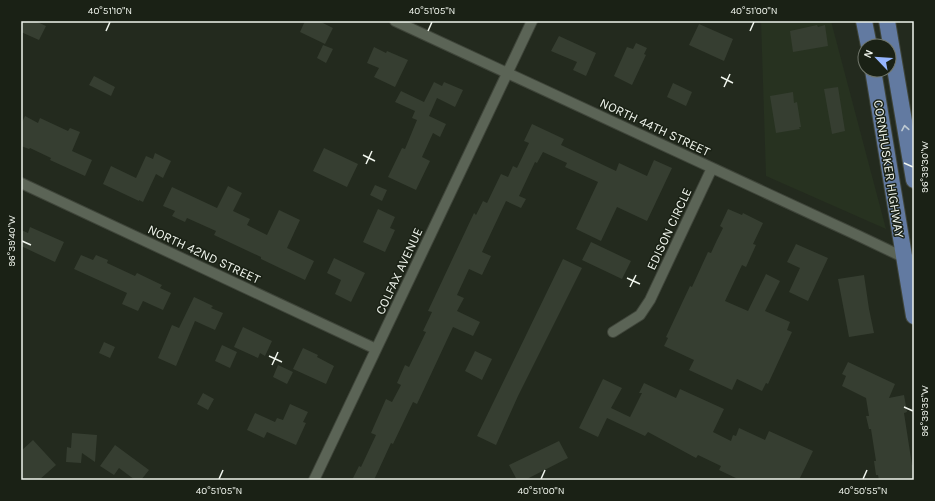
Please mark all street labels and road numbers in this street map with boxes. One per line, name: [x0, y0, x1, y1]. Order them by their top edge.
street label: NORTH 44TH STREET: [598, 95, 713, 159]
street label: CORNHUSKER HIGHWAY: [871, 99, 907, 239]
street label: EDISON CIRCLE: [643, 186, 695, 272]
street label: NORTH 42ND STREET: [145, 221, 263, 287]
street label: COLFAX AVENUE: [372, 225, 426, 317]

